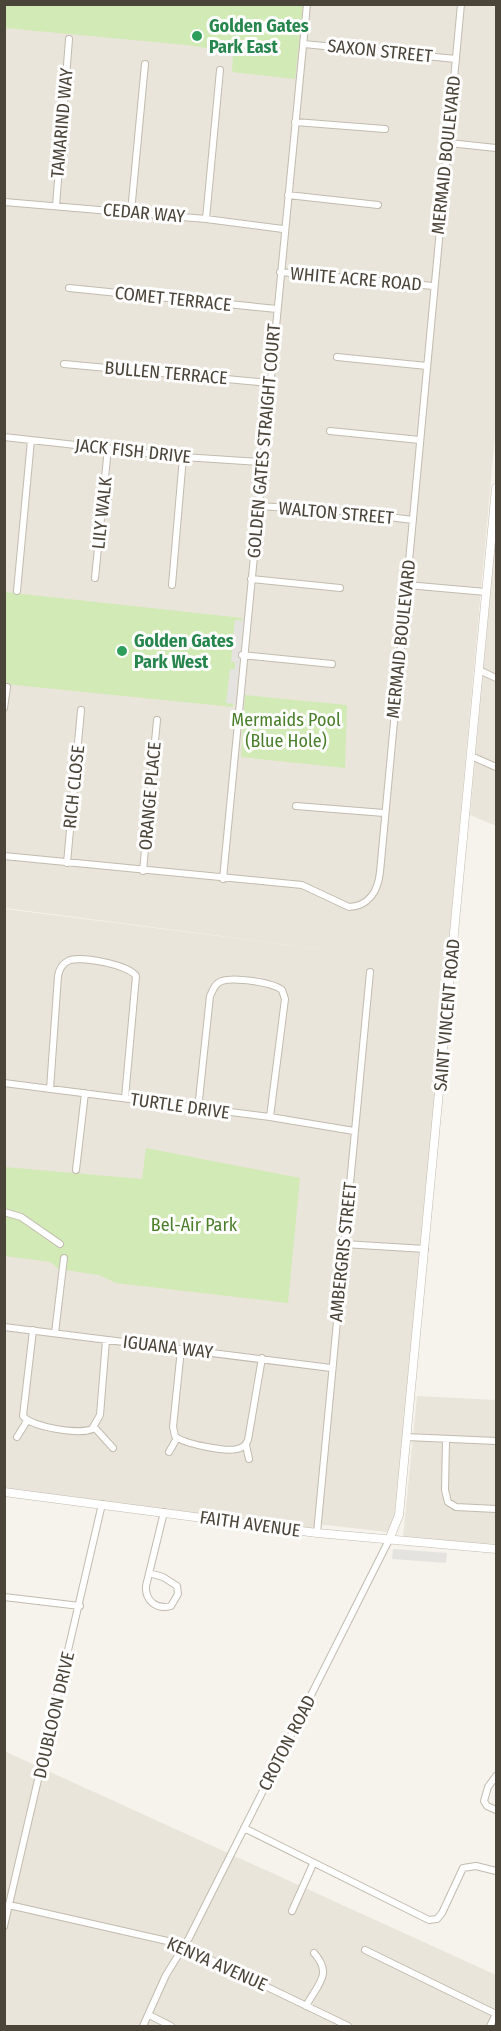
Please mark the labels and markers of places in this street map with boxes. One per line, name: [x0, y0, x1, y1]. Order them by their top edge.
place label: Golden Gates Park East: [209, 15, 309, 58]
marker: Golden Gates Park East: [190, 29, 204, 43]
place label: Golden Gates Park West: [134, 630, 234, 673]
marker: Golden Gates Park West: [115, 644, 129, 658]

